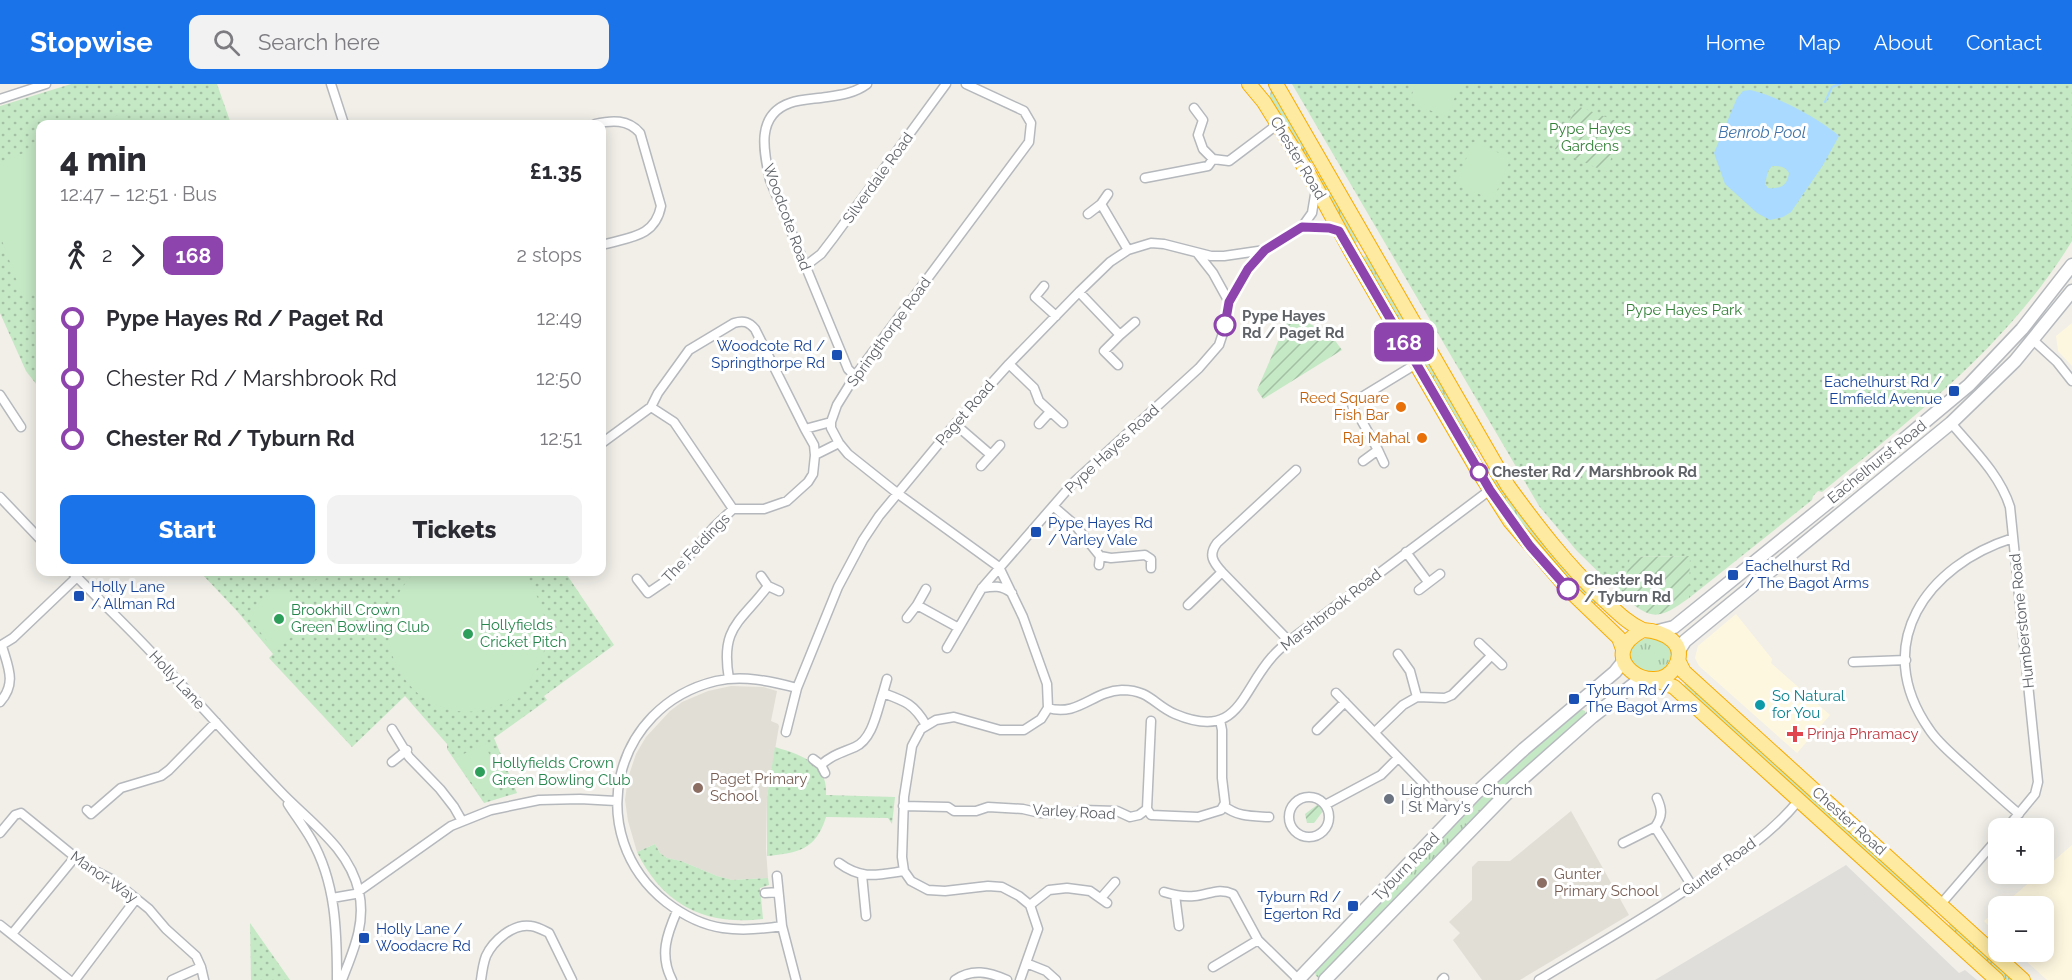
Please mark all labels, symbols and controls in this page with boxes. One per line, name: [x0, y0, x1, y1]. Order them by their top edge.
search box: [189, 15, 609, 69]
text: Stopwise: [30, 26, 153, 59]
icon: search: [210, 26, 243, 59]
text: Search here: [258, 29, 380, 55]
text: Home: [1706, 30, 1765, 55]
text: Map: [1798, 30, 1841, 55]
text: About: [1874, 30, 1933, 55]
text: Contact: [1966, 30, 2042, 55]
street label: Chester Road: [1266, 113, 1330, 203]
park label: Pype Hayes Gardens: [1549, 120, 1631, 155]
water label: Benrob Pool: [1718, 123, 1806, 142]
street label: Silverdale Road: [839, 129, 917, 227]
text: 4 min: [60, 140, 147, 179]
text: £1.35: [530, 158, 582, 184]
street label: Woodcote Road: [759, 161, 815, 273]
text: 12:47 – 12:51 · Bus: [60, 182, 217, 206]
icon: walk: [60, 239, 93, 272]
icon: forward: [121, 239, 154, 272]
text: 2: [102, 243, 112, 267]
text: 168: [175, 243, 211, 268]
text: 2 stops: [516, 243, 582, 267]
street label: Springthorpe Road: [843, 274, 935, 390]
park label: Pype Hayes Park: [1626, 301, 1742, 319]
text: Pype Hayes Rd / Paget Rd: [106, 305, 383, 331]
text: 12:49: [537, 306, 582, 330]
place label: Pype Hayes Rd / Paget Rd: [1242, 307, 1344, 342]
marker: Pype Hayes Rd / Paget Rd: [1214, 314, 1236, 336]
line badge: 168: [1370, 322, 1438, 362]
text: 168: [1386, 330, 1422, 355]
place label: Woodcote Rd / Springthorpe Rd: [711, 337, 825, 372]
marker: Woodcote Rd / Springthorpe Rd: [830, 348, 844, 362]
text: Chester Rd / Marshbrook Rd: [106, 365, 397, 391]
text: 12:50: [536, 366, 582, 390]
place label: Eachelhurst Rd / Elmfield Avenue: [1824, 373, 1942, 408]
street label: Paget Road: [932, 377, 998, 449]
marker: Eachelhurst Rd / Elmfield Avenue: [1947, 384, 1961, 398]
place label: Reed Square Fish Bar: [1299, 389, 1390, 424]
marker: Reed Square Fish Bar: [1394, 400, 1408, 414]
street label: Pype Hayes Road: [1061, 401, 1163, 497]
street label: Eachelhurst Road: [1824, 417, 1930, 507]
text: Chester Rd / Tyburn Rd: [106, 425, 355, 451]
text: 12:51: [540, 426, 582, 450]
place label: Raj Mahal: [1343, 429, 1411, 447]
marker: Raj Mahal: [1415, 431, 1429, 445]
marker: Chester Rd / Marshbrook Rd: [1470, 463, 1488, 481]
place label: Chester Rd / Marshbrook Rd: [1492, 463, 1697, 481]
button: Start: [60, 495, 315, 564]
button: Tickets: [327, 495, 582, 564]
street label: The Feldings: [658, 510, 734, 586]
place label: Pype Hayes Rd / Varley Vale: [1048, 514, 1153, 549]
marker: Pype Hayes Rd / Varley Vale: [1029, 525, 1043, 539]
street label: Humberstone Road: [2006, 553, 2038, 689]
place label: Eachelhurst Rd / The Bagot Arms: [1745, 557, 1869, 592]
street label: Marshbrook Road: [1277, 565, 1385, 655]
marker: Eachelhurst Rd / The Bagot Arms: [1726, 568, 1740, 582]
place label: Chester Rd / Tyburn Rd: [1584, 571, 1671, 606]
place label: Holly Lane / Allman Rd: [91, 578, 175, 613]
marker: Chester Rd / Tyburn Rd: [1557, 578, 1579, 600]
marker: Holly Lane / Allman Rd: [72, 589, 86, 603]
place label: Brookhill Crown Green Bowling Club: [291, 601, 430, 636]
marker: Brookhill Crown Green Bowling Club: [272, 612, 286, 626]
place label: Hollyfields Cricket Pitch: [480, 616, 567, 651]
marker: Hollyfields Cricket Pitch: [461, 627, 475, 641]
street label: Holly Lane: [145, 647, 209, 713]
place label: Tyburn Rd / The Bagot Arms: [1586, 681, 1698, 716]
place label: So Natural for You: [1772, 687, 1846, 722]
marker: Tyburn Rd / The Bagot Arms: [1567, 692, 1581, 706]
marker: So Natural for You: [1753, 698, 1767, 712]
place label: Prinja Phramacy: [1807, 725, 1919, 743]
marker: Prinja Phramacy: [1788, 727, 1802, 741]
place label: Hollyfields Crown Green Bowling Club: [492, 754, 631, 789]
marker: Hollyfields Crown Green Bowling Club: [473, 765, 487, 779]
place label: Paget Primary School: [710, 770, 808, 805]
marker: Paget Primary School: [691, 781, 705, 795]
place label: Lighthouse Church | St Mary's: [1401, 781, 1532, 816]
street label: Chester Road: [1808, 783, 1890, 859]
marker: Lighthouse Church | St Mary's: [1382, 792, 1396, 806]
street label: Varley Road: [1032, 801, 1116, 823]
map controls: [1988, 818, 2054, 962]
button: +: [1988, 818, 2054, 884]
street label: Tyburn Road: [1369, 829, 1443, 905]
street label: Gunter Road: [1679, 834, 1759, 900]
street label: Manor Way: [67, 847, 141, 907]
place label: Gunter Primary School: [1554, 865, 1660, 900]
marker: Gunter Primary School: [1535, 876, 1549, 890]
place label: Tyburn Rd / Egerton Rd: [1257, 888, 1341, 923]
button: −: [1988, 896, 2054, 962]
marker: Tyburn Rd / Egerton Rd: [1346, 899, 1360, 913]
place label: Holly Lane / Woodacre Rd: [376, 920, 471, 955]
marker: Holly Lane / Woodacre Rd: [357, 931, 371, 945]

